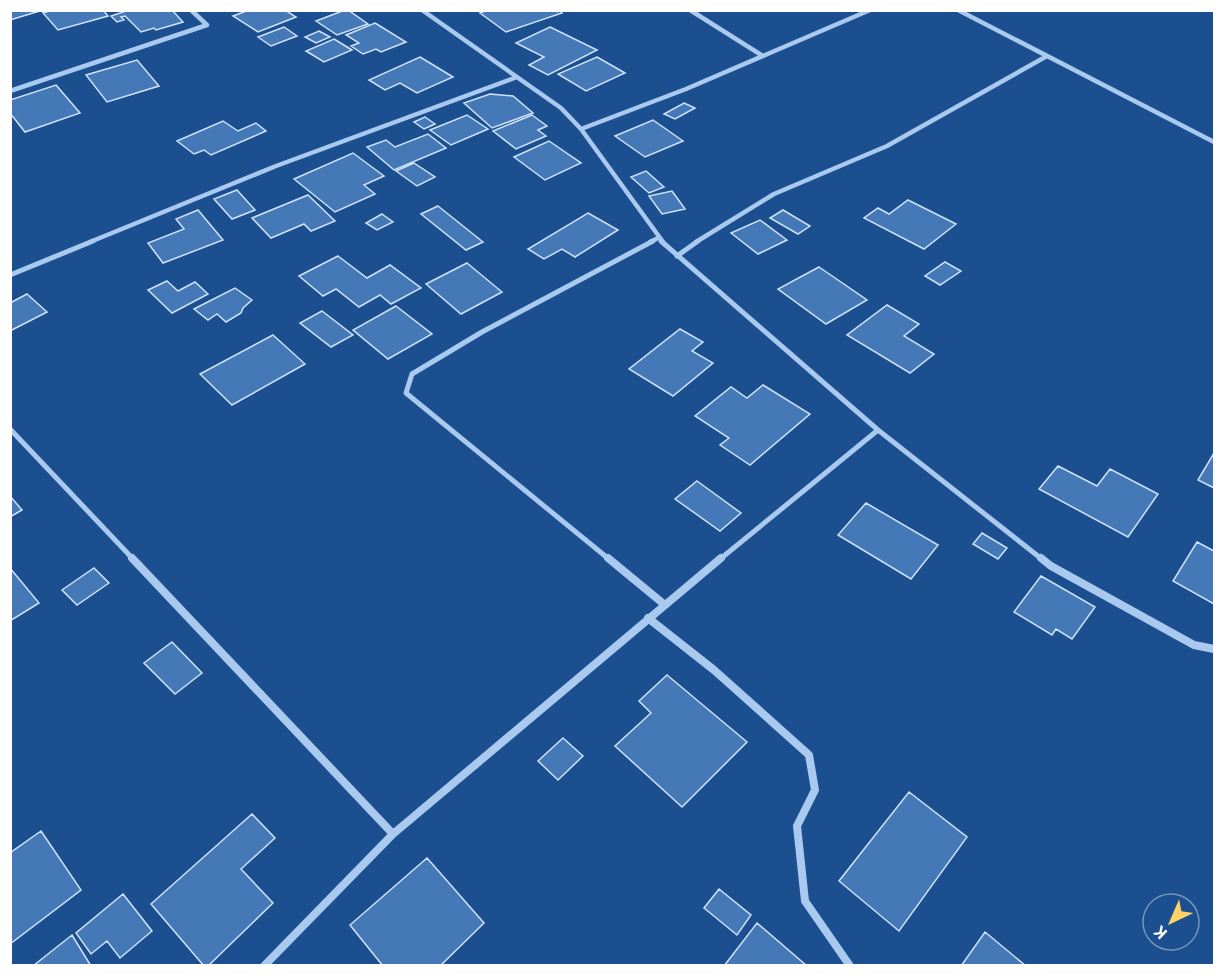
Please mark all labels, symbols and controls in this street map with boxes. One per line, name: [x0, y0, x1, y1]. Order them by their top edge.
north arrow: [1141, 892, 1201, 952]
text: K: [1149, 921, 1172, 944]

